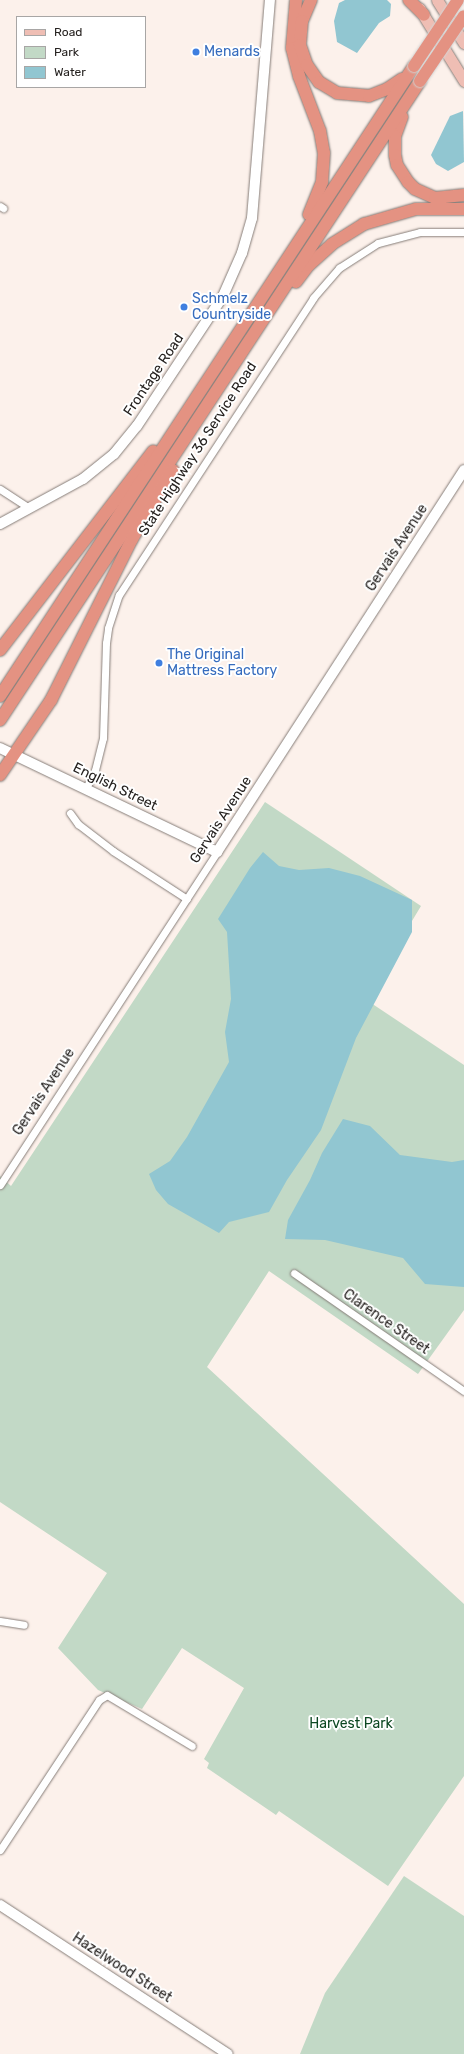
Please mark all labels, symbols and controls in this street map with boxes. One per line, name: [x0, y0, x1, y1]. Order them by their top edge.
legend: [16, 16, 146, 88]
text: Road: [54, 25, 82, 39]
place label: Menards: [204, 44, 260, 60]
text: Park: [54, 45, 79, 59]
marker: Menards: [191, 47, 201, 57]
text: Water: [54, 65, 86, 79]
place label: Schmelz Countryside: [192, 291, 271, 324]
marker: Schmelz Countryside: [179, 302, 189, 312]
street label: Frontage Road: [120, 331, 188, 419]
street label: State Highway 36 Service Road: [135, 359, 261, 539]
street label: Gervais Avenue: [362, 501, 432, 595]
place label: The Original Mattress Factory: [167, 647, 277, 680]
marker: The Original Mattress Factory: [154, 658, 164, 668]
street label: English Street: [70, 759, 160, 815]
street label: Gervais Avenue: [186, 773, 256, 867]
street label: Gervais Avenue: [9, 1045, 79, 1139]
street label: Clarence Street: [340, 1286, 432, 1358]
park label: Harvest Park: [309, 1716, 393, 1732]
street label: Hazelwood Street: [69, 1930, 175, 2006]

